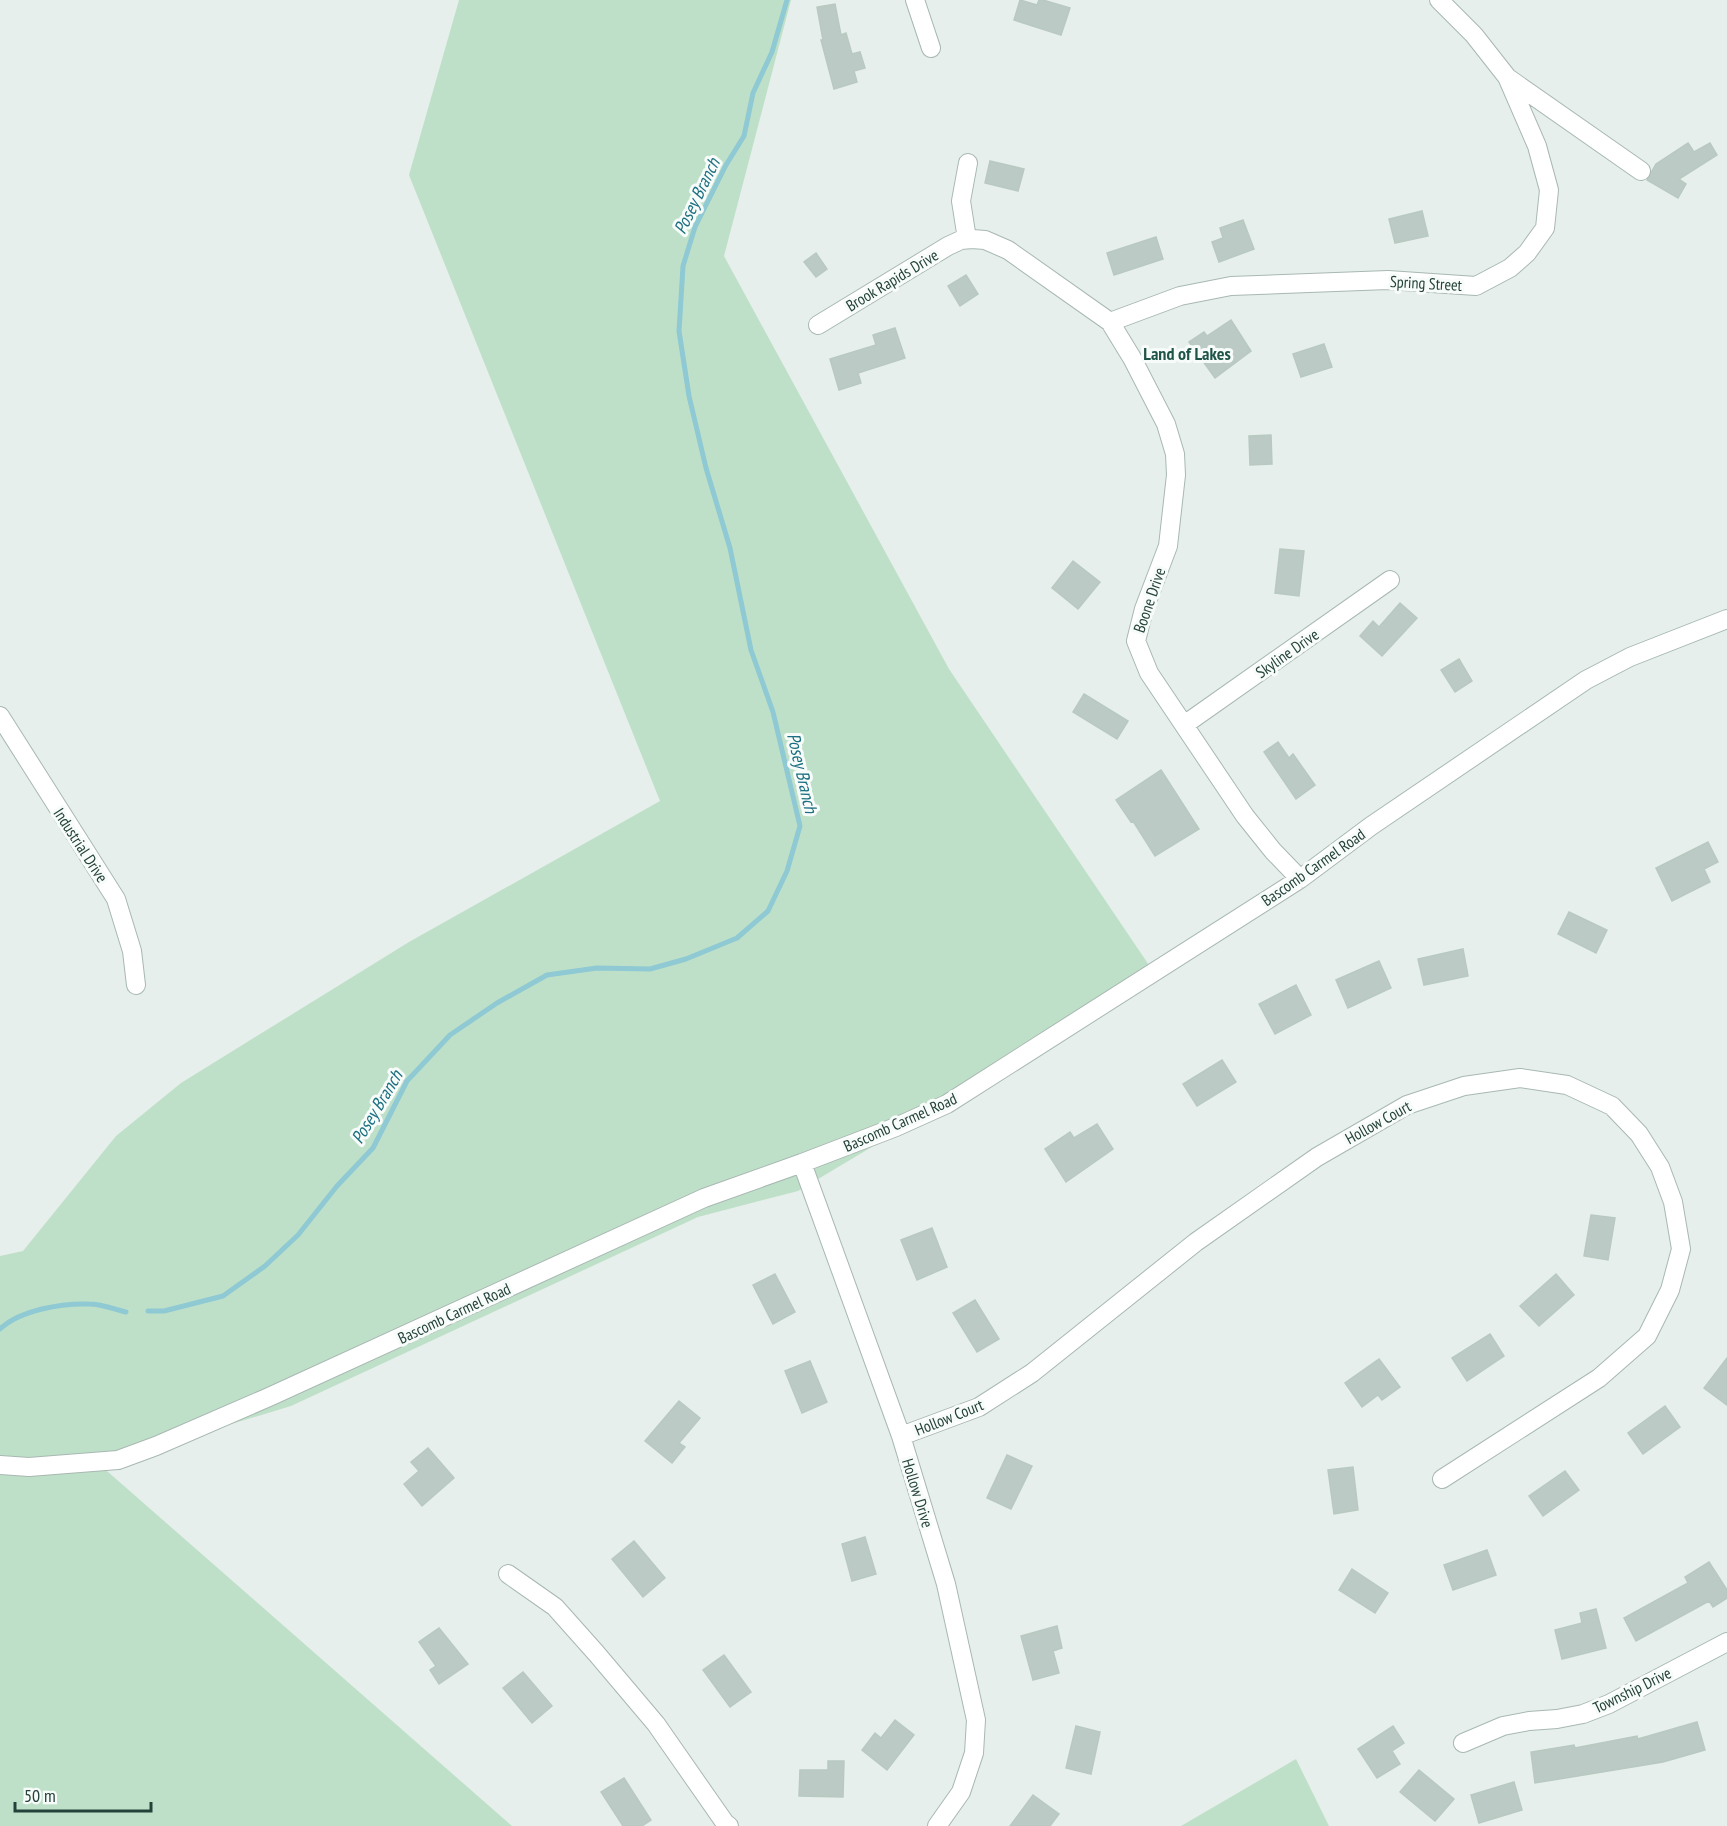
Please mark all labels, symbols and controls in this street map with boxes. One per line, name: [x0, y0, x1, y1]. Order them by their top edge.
water label: Posey Branch: [668, 153, 725, 237]
street label: Brook Rapids Drive: [842, 245, 942, 315]
street label: Spring Street: [1389, 271, 1463, 295]
district label: Land of Lakes: [1143, 342, 1231, 365]
street label: Boone Drive: [1129, 565, 1169, 635]
street label: Skyline Drive: [1252, 624, 1322, 682]
water label: Posey Branch: [782, 731, 823, 816]
street label: Industrial Drive: [49, 804, 113, 886]
street label: Bascomb Carmel Road: [1257, 824, 1369, 910]
water label: Posey Branch: [346, 1065, 408, 1148]
street label: Bascomb Carmel Road: [840, 1088, 960, 1156]
street label: Hollow Court: [1342, 1095, 1415, 1148]
street label: Bascomb Carmel Road: [395, 1278, 513, 1348]
street label: Hollow Court: [912, 1394, 987, 1440]
street label: Hollow Drive: [898, 1456, 938, 1530]
street label: Township Drive: [1590, 1663, 1674, 1717]
scale bar: [15, 1775, 152, 1813]
text: 50 m: [24, 1784, 56, 1807]

